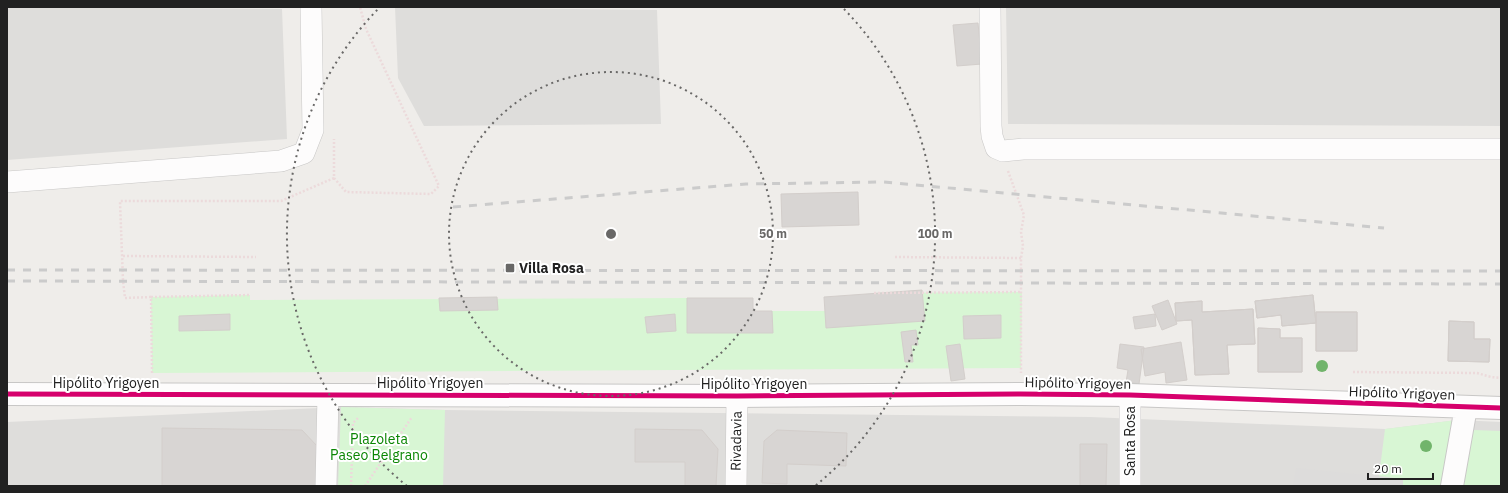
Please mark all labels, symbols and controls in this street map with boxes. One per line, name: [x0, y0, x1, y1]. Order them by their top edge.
text: 50 m: [759, 226, 787, 241]
text: 100 m: [917, 226, 953, 241]
centre of rings: [604, 227, 618, 241]
place label: Villa Rosa: [519, 259, 584, 277]
marker: Villa Rosa: [504, 262, 516, 274]
street label: Hipólito Yrigoyen: [1025, 373, 1131, 393]
street label: Hipólito Yrigoyen: [53, 374, 159, 392]
street label: Hipólito Yrigoyen: [377, 374, 483, 392]
street label: Hipólito Yrigoyen: [701, 375, 807, 393]
street label: Hipólito Yrigoyen: [1348, 382, 1456, 404]
street label: Santa Rosa: [1121, 405, 1139, 476]
street label: Rivadavia: [726, 410, 746, 471]
park label: Plazoleta Paseo Belgrano: [330, 430, 428, 464]
scale bar: [1368, 455, 1433, 481]
text: 20 m: [1374, 461, 1402, 476]

